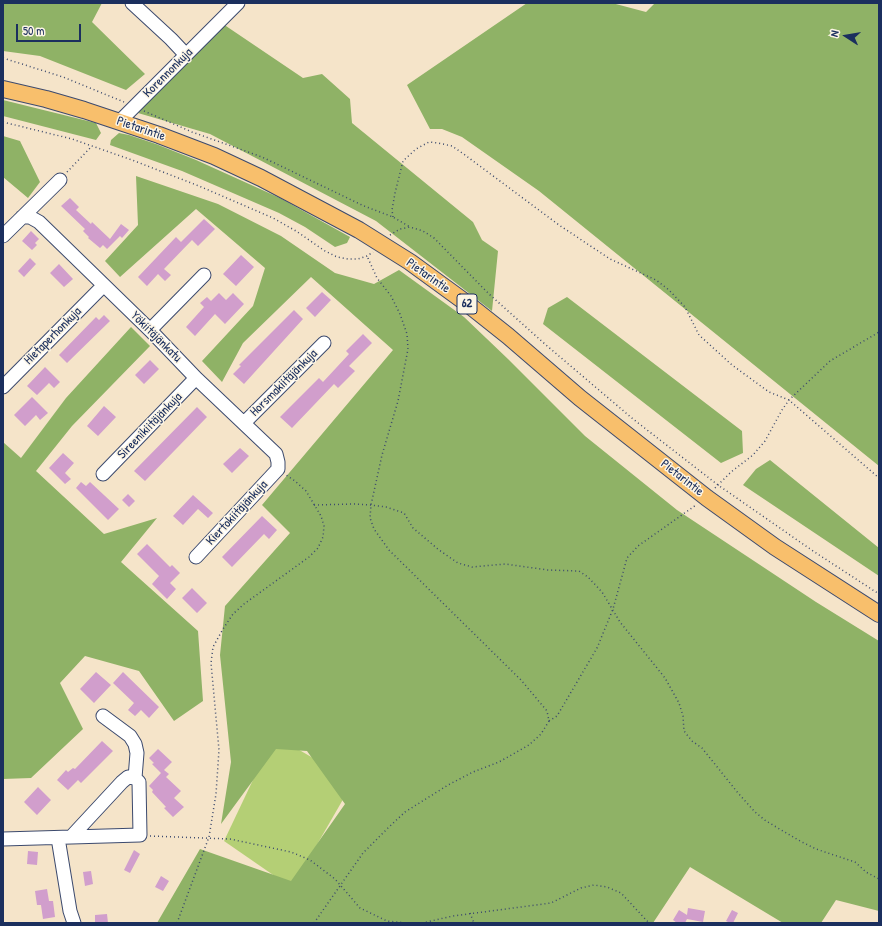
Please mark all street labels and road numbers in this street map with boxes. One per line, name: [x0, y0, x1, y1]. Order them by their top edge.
street label: Korennonkuja: [140, 45, 196, 101]
street label: Pietarintie: [115, 113, 167, 145]
street label: Pietarintie: [403, 255, 453, 297]
road number: 62: [457, 294, 477, 314]
street label: Hietaperhonkuja: [21, 304, 85, 368]
street label: Yökiitäjänkatu: [127, 308, 185, 366]
street label: Horsmakiitäjänkuja: [247, 346, 321, 420]
street label: Sireenikiitäjänkuja: [114, 389, 186, 463]
street label: Pietarintie: [657, 456, 707, 500]
street label: Kiertokiitäjänkuja: [203, 477, 271, 549]

